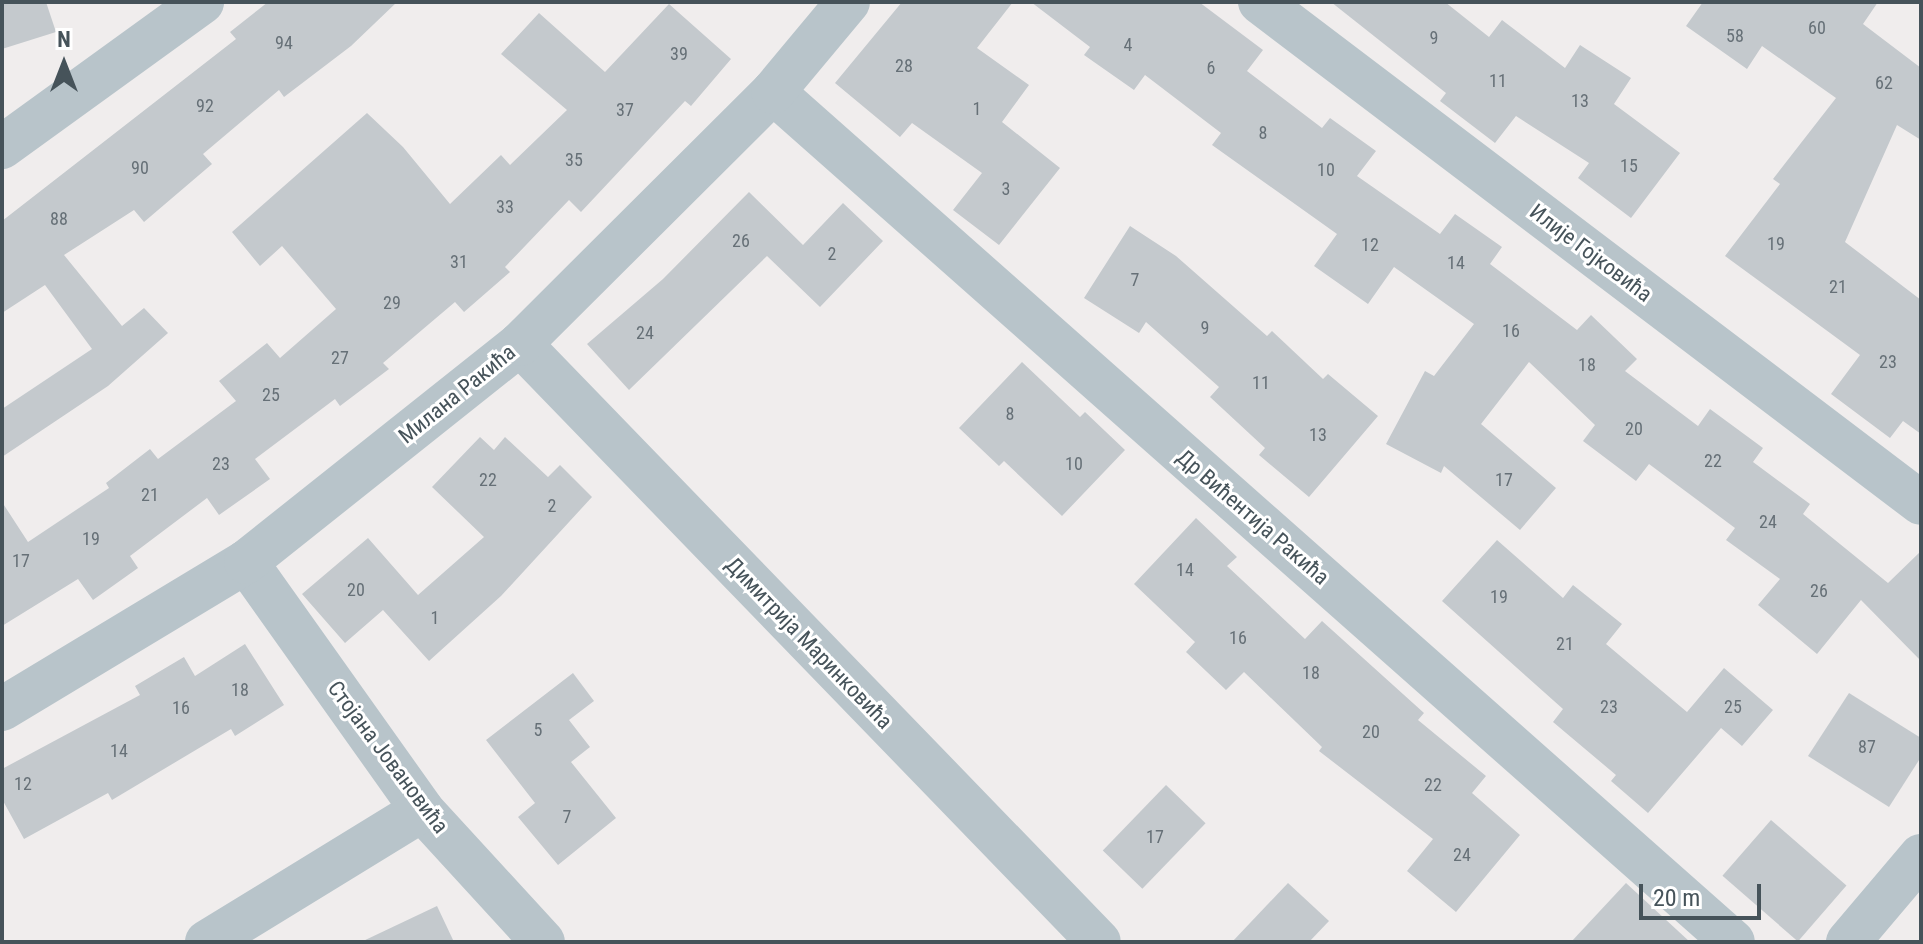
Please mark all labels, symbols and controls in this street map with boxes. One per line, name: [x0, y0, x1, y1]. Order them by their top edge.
house number: 60: [1808, 17, 1826, 39]
north arrow: [24, 24, 104, 104]
house number: 58: [1726, 25, 1744, 47]
text: N: [57, 27, 71, 52]
house number: 9: [1430, 27, 1438, 49]
house number: 94: [275, 32, 293, 54]
house number: 4: [1124, 34, 1132, 56]
house number: 39: [670, 43, 688, 65]
house number: 28: [895, 55, 913, 77]
house number: 6: [1207, 57, 1215, 79]
house number: 11: [1489, 70, 1507, 92]
house number: 62: [1875, 72, 1893, 94]
house number: 13: [1571, 90, 1589, 112]
house number: 92: [196, 95, 214, 117]
house number: 1: [973, 98, 981, 120]
house number: 37: [616, 99, 634, 121]
house number: 8: [1259, 122, 1267, 144]
house number: 35: [565, 149, 583, 171]
house number: 15: [1620, 155, 1638, 177]
house number: 90: [131, 157, 149, 179]
house number: 10: [1317, 159, 1335, 181]
house number: 3: [1002, 178, 1010, 200]
house number: 33: [496, 196, 514, 218]
street label: Илије Гојковића: [1525, 198, 1657, 308]
house number: 88: [50, 208, 68, 230]
house number: 26: [732, 230, 750, 252]
house number: 19: [1767, 233, 1785, 255]
house number: 12: [1361, 234, 1379, 256]
house number: 2: [828, 243, 836, 265]
house number: 31: [450, 251, 468, 273]
house number: 14: [1447, 252, 1465, 274]
house number: 7: [1131, 269, 1139, 291]
house number: 21: [1829, 276, 1847, 298]
house number: 29: [383, 292, 401, 314]
house number: 9: [1201, 317, 1209, 339]
house number: 16: [1502, 320, 1520, 342]
house number: 24: [636, 322, 654, 344]
street label: Милана Ракића: [393, 339, 521, 449]
house number: 27: [331, 347, 349, 369]
house number: 23: [1879, 351, 1897, 373]
house number: 18: [1578, 354, 1596, 376]
house number: 11: [1252, 372, 1270, 394]
house number: 25: [262, 384, 280, 406]
house number: 8: [1006, 403, 1014, 425]
house number: 20: [1625, 418, 1643, 440]
house number: 13: [1309, 424, 1327, 446]
street label: Др Вићентија Ракића: [1171, 444, 1335, 590]
house number: 22: [1704, 450, 1722, 472]
house number: 23: [212, 453, 230, 475]
house number: 10: [1065, 453, 1083, 475]
house number: 22: [479, 469, 497, 491]
house number: 17: [1495, 469, 1513, 491]
house number: 21: [141, 484, 159, 506]
house number: 2: [548, 495, 556, 517]
house number: 24: [1759, 511, 1777, 533]
house number: 19: [82, 528, 100, 550]
house number: 17: [12, 550, 30, 572]
street label: Димитрија Маринковића: [720, 552, 898, 734]
house number: 14: [1176, 559, 1194, 581]
house number: 20: [347, 579, 365, 601]
house number: 26: [1810, 580, 1828, 602]
house number: 19: [1490, 586, 1508, 608]
house number: 1: [431, 607, 439, 629]
house number: 16: [1229, 627, 1247, 649]
house number: 21: [1556, 633, 1574, 655]
house number: 18: [1302, 662, 1320, 684]
street label: Стојана Јовановића: [322, 676, 454, 838]
house number: 18: [231, 679, 249, 701]
house number: 23: [1600, 696, 1618, 718]
house number: 25: [1724, 696, 1742, 718]
house number: 16: [172, 697, 190, 719]
house number: 5: [534, 719, 542, 741]
house number: 20: [1362, 721, 1380, 743]
house number: 87: [1858, 736, 1876, 758]
house number: 14: [110, 740, 128, 762]
house number: 12: [14, 773, 32, 795]
house number: 22: [1424, 774, 1442, 796]
house number: 7: [563, 806, 571, 828]
house number: 17: [1146, 826, 1164, 848]
house number: 24: [1453, 844, 1471, 866]
scale bar: [1643, 868, 1765, 918]
text: 20 m: [1653, 884, 1700, 912]

